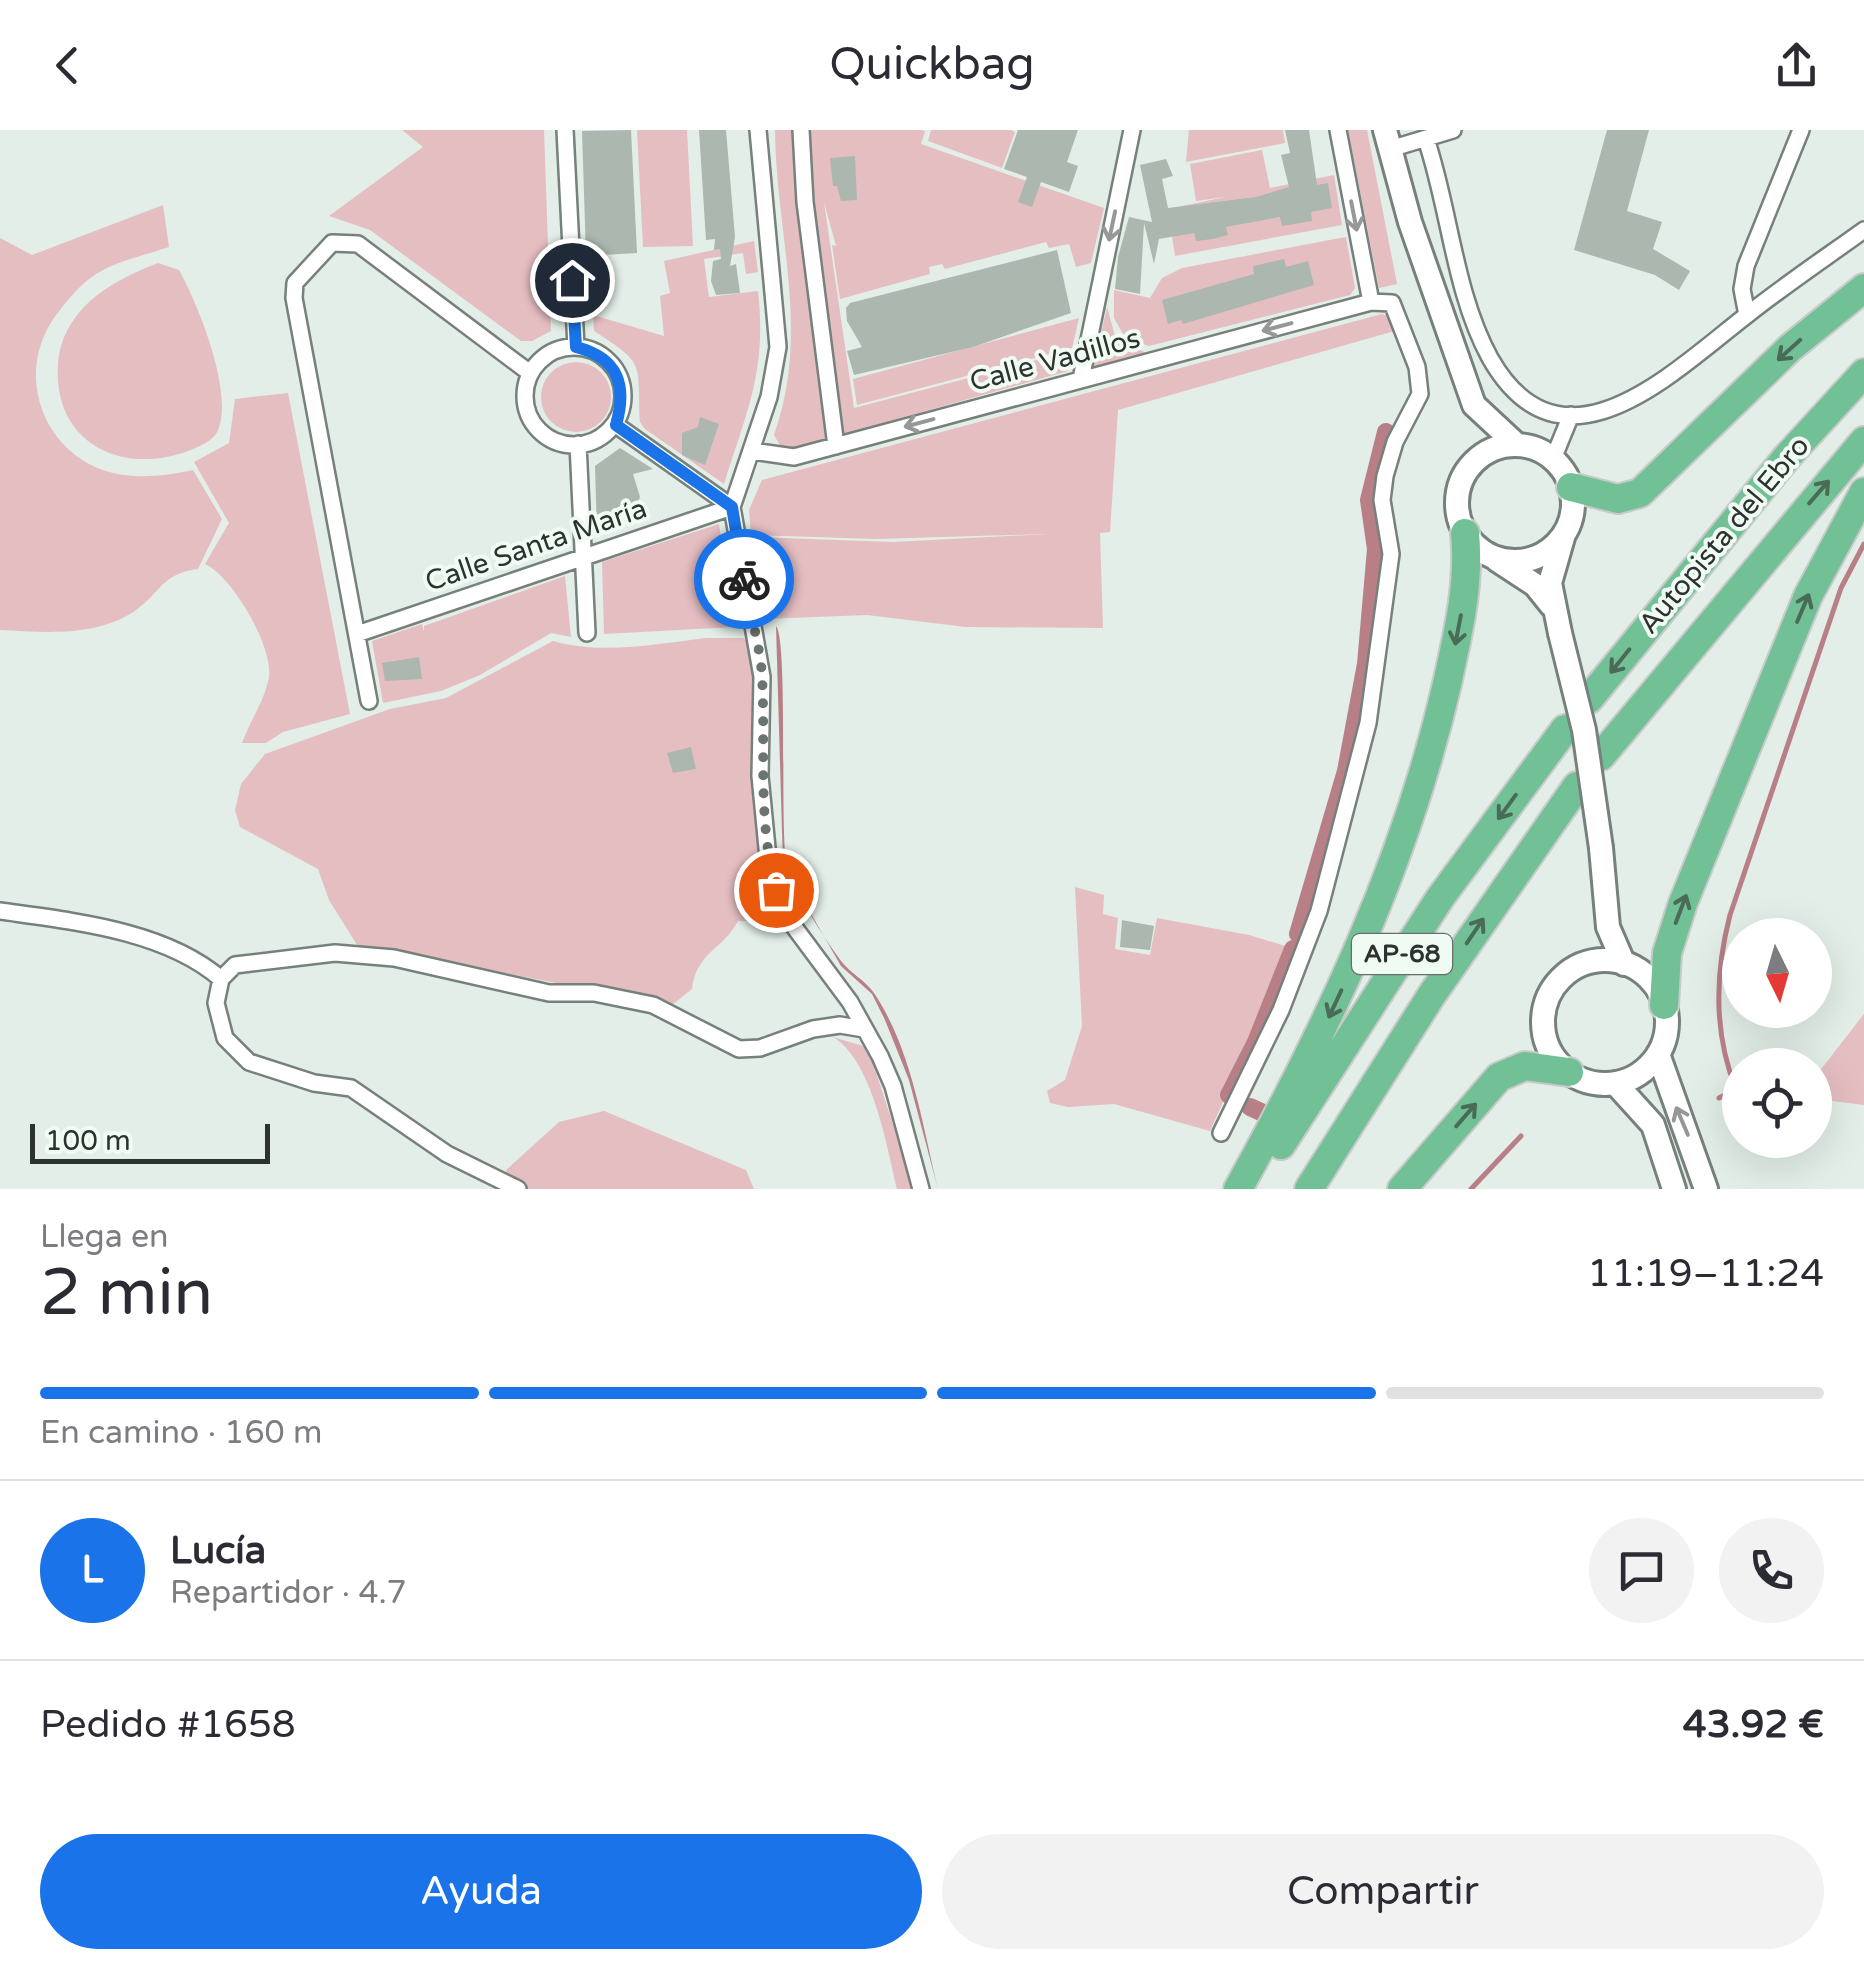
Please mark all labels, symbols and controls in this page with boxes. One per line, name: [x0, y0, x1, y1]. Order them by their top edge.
icon: back: [40, 38, 95, 93]
text: Quickbag: [829, 38, 1035, 92]
icon: share: [1769, 38, 1824, 93]
one-way arrow: [1346, 199, 1365, 231]
one-way arrow: [1102, 209, 1121, 241]
pin: [530, 238, 615, 323]
icon: home: [545, 253, 600, 308]
one-way arrow: [1262, 319, 1293, 338]
street label: Calle Vadillos: [966, 321, 1144, 399]
one-way arrow: [1777, 338, 1802, 361]
one-way arrow: [904, 415, 935, 434]
street label: Autopista del Ebro: [1631, 429, 1817, 641]
one-way arrow: [1808, 479, 1830, 505]
street label: Calle Santa María: [421, 491, 651, 599]
courier: [694, 529, 794, 629]
icon: bike: [717, 552, 772, 607]
one-way arrow: [1795, 593, 1813, 624]
one-way arrow: [1448, 613, 1467, 645]
one-way arrow: [1609, 647, 1631, 673]
one-way arrow: [1497, 793, 1518, 820]
pin: [734, 848, 819, 933]
icon: bag: [749, 863, 804, 918]
one-way arrow: [1673, 895, 1691, 925]
one-way arrow: [1464, 917, 1485, 945]
north arrow: [1722, 918, 1832, 1028]
map controls: [1722, 918, 1832, 1158]
road number: AP-68: [1352, 934, 1452, 974]
one-way arrow: [1324, 988, 1343, 1018]
button: locate: [1722, 1048, 1832, 1158]
one-way arrow: [1454, 1103, 1477, 1128]
one-way arrow: [1671, 1107, 1689, 1137]
scale bar: [30, 1119, 270, 1164]
text: 100 m: [45, 1124, 131, 1158]
text: Llega en: [40, 1218, 169, 1256]
text: 11:19–11:24: [1587, 1251, 1824, 1297]
text: 2 min: [40, 1254, 213, 1333]
text: En camino · 160 m: [40, 1414, 322, 1452]
button: chat: [1589, 1518, 1694, 1623]
button: phone: [1719, 1518, 1824, 1623]
text: Lucía: [170, 1528, 266, 1574]
text: L: [82, 1547, 103, 1593]
text: Repartidor · 4.7: [170, 1574, 407, 1612]
text: Pedido #1658: [40, 1702, 296, 1748]
text: 43.92 €: [1683, 1702, 1824, 1748]
button: Ayuda: [40, 1834, 922, 1949]
button: Compartir: [942, 1834, 1824, 1949]

